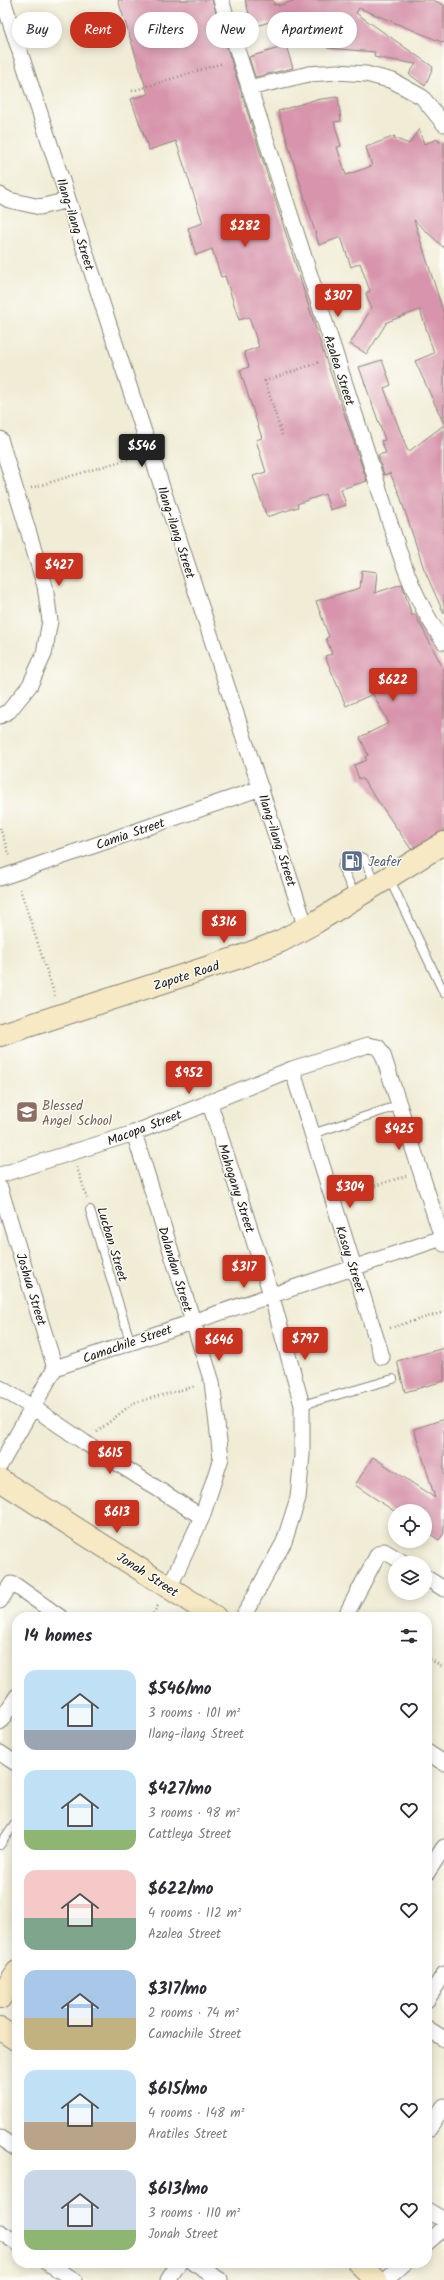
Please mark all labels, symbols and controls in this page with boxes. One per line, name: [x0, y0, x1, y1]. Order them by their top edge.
chip: Buy: [12, 12, 62, 48]
chip: Rent: [70, 12, 126, 48]
chip: Filters: [134, 12, 198, 48]
chip: New: [206, 12, 259, 48]
chip: Apartment: [267, 12, 357, 48]
street label: Ilang-ilang Street: [50, 176, 100, 274]
pin: $282: [221, 214, 269, 248]
text: $282: [230, 216, 260, 237]
pin: $307: [314, 284, 362, 318]
text: $307: [324, 286, 352, 307]
street label: Azalea Street: [317, 332, 360, 409]
pin: $546: [118, 434, 166, 468]
text: $546: [128, 436, 156, 457]
street label: Ilang-ilang Street: [151, 484, 201, 582]
pin: $427: [35, 553, 83, 587]
text: $427: [45, 555, 73, 576]
pin: $622: [369, 668, 417, 702]
text: $622: [378, 670, 408, 691]
street label: Ilang-ilang Street: [252, 792, 302, 890]
street label: Camia Street: [93, 813, 169, 856]
fuel station icon: Jeafer: [339, 848, 365, 874]
place label: Jeafer: [368, 852, 402, 873]
pin: $316: [200, 910, 248, 944]
text: $316: [211, 912, 237, 933]
street label: Zapote Road: [151, 956, 223, 997]
pin: $952: [165, 1061, 213, 1095]
text: $952: [175, 1063, 203, 1084]
place label: Blessed Angel School: [42, 1096, 112, 1132]
school or university icon: Blessed Angel School: [14, 1099, 40, 1125]
street label: Macopa Street: [104, 1104, 186, 1152]
pin: $425: [375, 1117, 423, 1151]
text: $425: [385, 1119, 413, 1140]
street label: Mahogany Street: [211, 1141, 260, 1237]
pin: $304: [326, 1175, 374, 1209]
text: $304: [336, 1177, 364, 1198]
street label: Lucban Street: [90, 1204, 133, 1285]
street label: Kasoy Street: [329, 1223, 371, 1297]
street label: Dalandan Street: [152, 1224, 198, 1316]
street label: Joshua Street: [10, 1250, 52, 1329]
pin: $317: [220, 1255, 268, 1289]
text: $317: [232, 1257, 256, 1278]
street label: Camachile Street: [80, 1319, 176, 1370]
pin: $797: [281, 1327, 329, 1361]
pin: $646: [195, 1328, 243, 1362]
text: $797: [292, 1329, 318, 1350]
text: $646: [205, 1330, 233, 1351]
pin: $615: [86, 1441, 134, 1475]
text: $615: [97, 1443, 123, 1464]
pin: $613: [93, 1500, 141, 1534]
text: $613: [104, 1502, 130, 1523]
map controls: [388, 1504, 432, 1600]
button: locate: [388, 1504, 432, 1548]
street label: Jonah Street: [112, 1547, 183, 1604]
button: layers: [388, 1556, 432, 1600]
text: 14 homes: [24, 1623, 92, 1650]
icon: filters: [398, 1625, 420, 1647]
text: $546/mo: [148, 1676, 212, 1703]
icon: home: [56, 1686, 104, 1734]
icon: heart: [398, 1699, 420, 1721]
text: 3 rooms · 101 m²: [148, 1703, 240, 1724]
text: Ilang-ilang Street: [148, 1724, 244, 1745]
text: $427/mo: [148, 1776, 212, 1803]
icon: home: [56, 1786, 104, 1834]
icon: heart: [398, 1799, 420, 1821]
text: 3 rooms · 98 m²: [148, 1803, 240, 1824]
text: Cattleya Street: [148, 1824, 231, 1845]
text: $622/mo: [148, 1876, 214, 1903]
icon: home: [56, 1886, 104, 1934]
icon: heart: [398, 1899, 420, 1921]
text: 4 rooms · 112 m²: [148, 1903, 241, 1924]
text: Azalea Street: [148, 1924, 221, 1945]
text: $317/mo: [148, 1976, 207, 2003]
icon: home: [56, 1986, 104, 2034]
icon: heart: [398, 1999, 420, 2021]
text: 2 rooms · 74 m²: [148, 2003, 239, 2024]
text: Camachile Street: [148, 2024, 241, 2045]
text: $615/mo: [148, 2076, 207, 2103]
icon: home: [56, 2086, 104, 2134]
icon: heart: [398, 2099, 420, 2121]
text: 4 rooms · 148 m²: [148, 2103, 245, 2124]
text: Aratiles Street: [148, 2124, 227, 2145]
text: $613/mo: [148, 2176, 208, 2203]
icon: home: [56, 2186, 104, 2234]
icon: heart: [398, 2199, 420, 2221]
text: 3 rooms · 110 m²: [148, 2203, 240, 2224]
text: Jonah Street: [148, 2224, 218, 2245]

